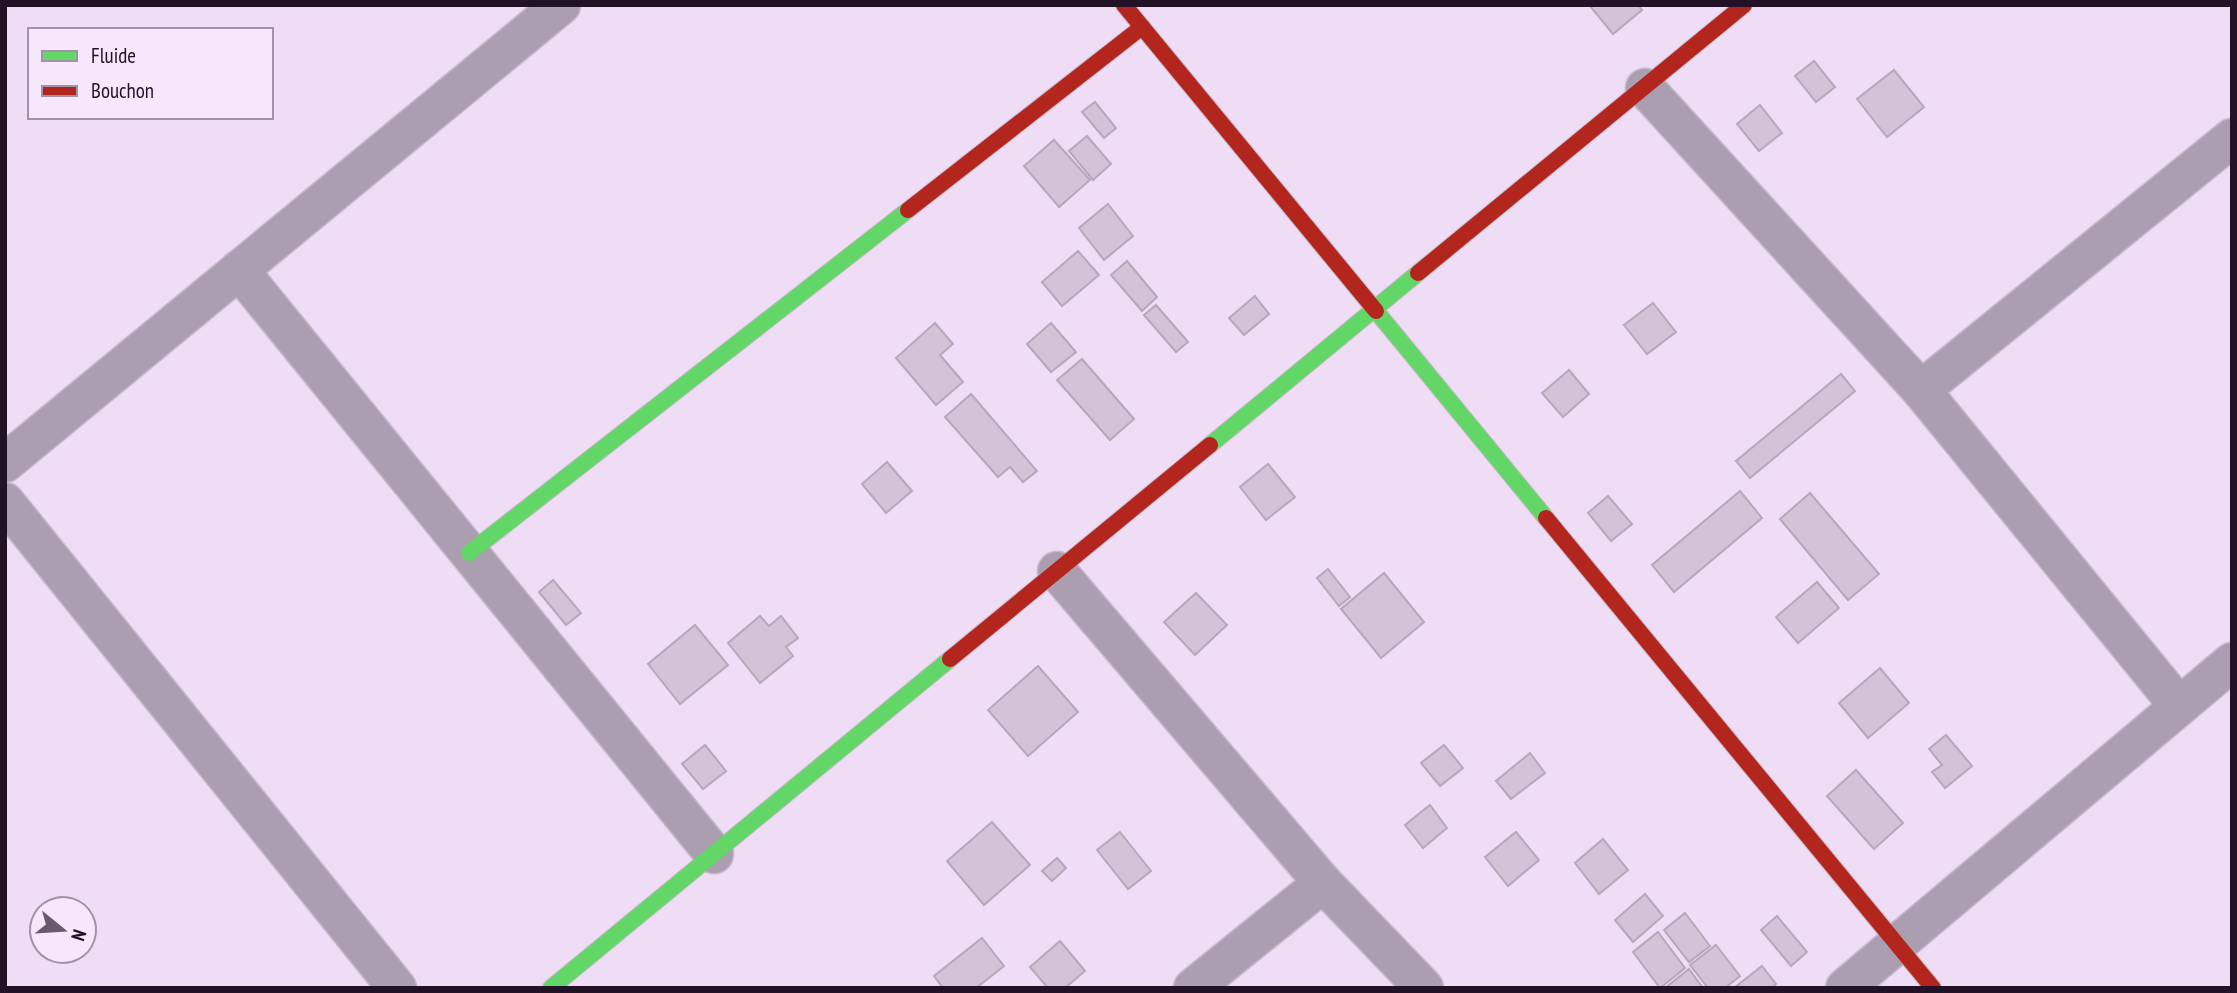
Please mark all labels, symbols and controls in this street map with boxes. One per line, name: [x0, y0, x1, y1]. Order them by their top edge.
legend: [28, 28, 273, 119]
text: Fluide: [91, 42, 136, 69]
text: Bouchon: [91, 77, 154, 104]
north arrow: [28, 895, 98, 965]
text: N: [66, 927, 92, 944]

